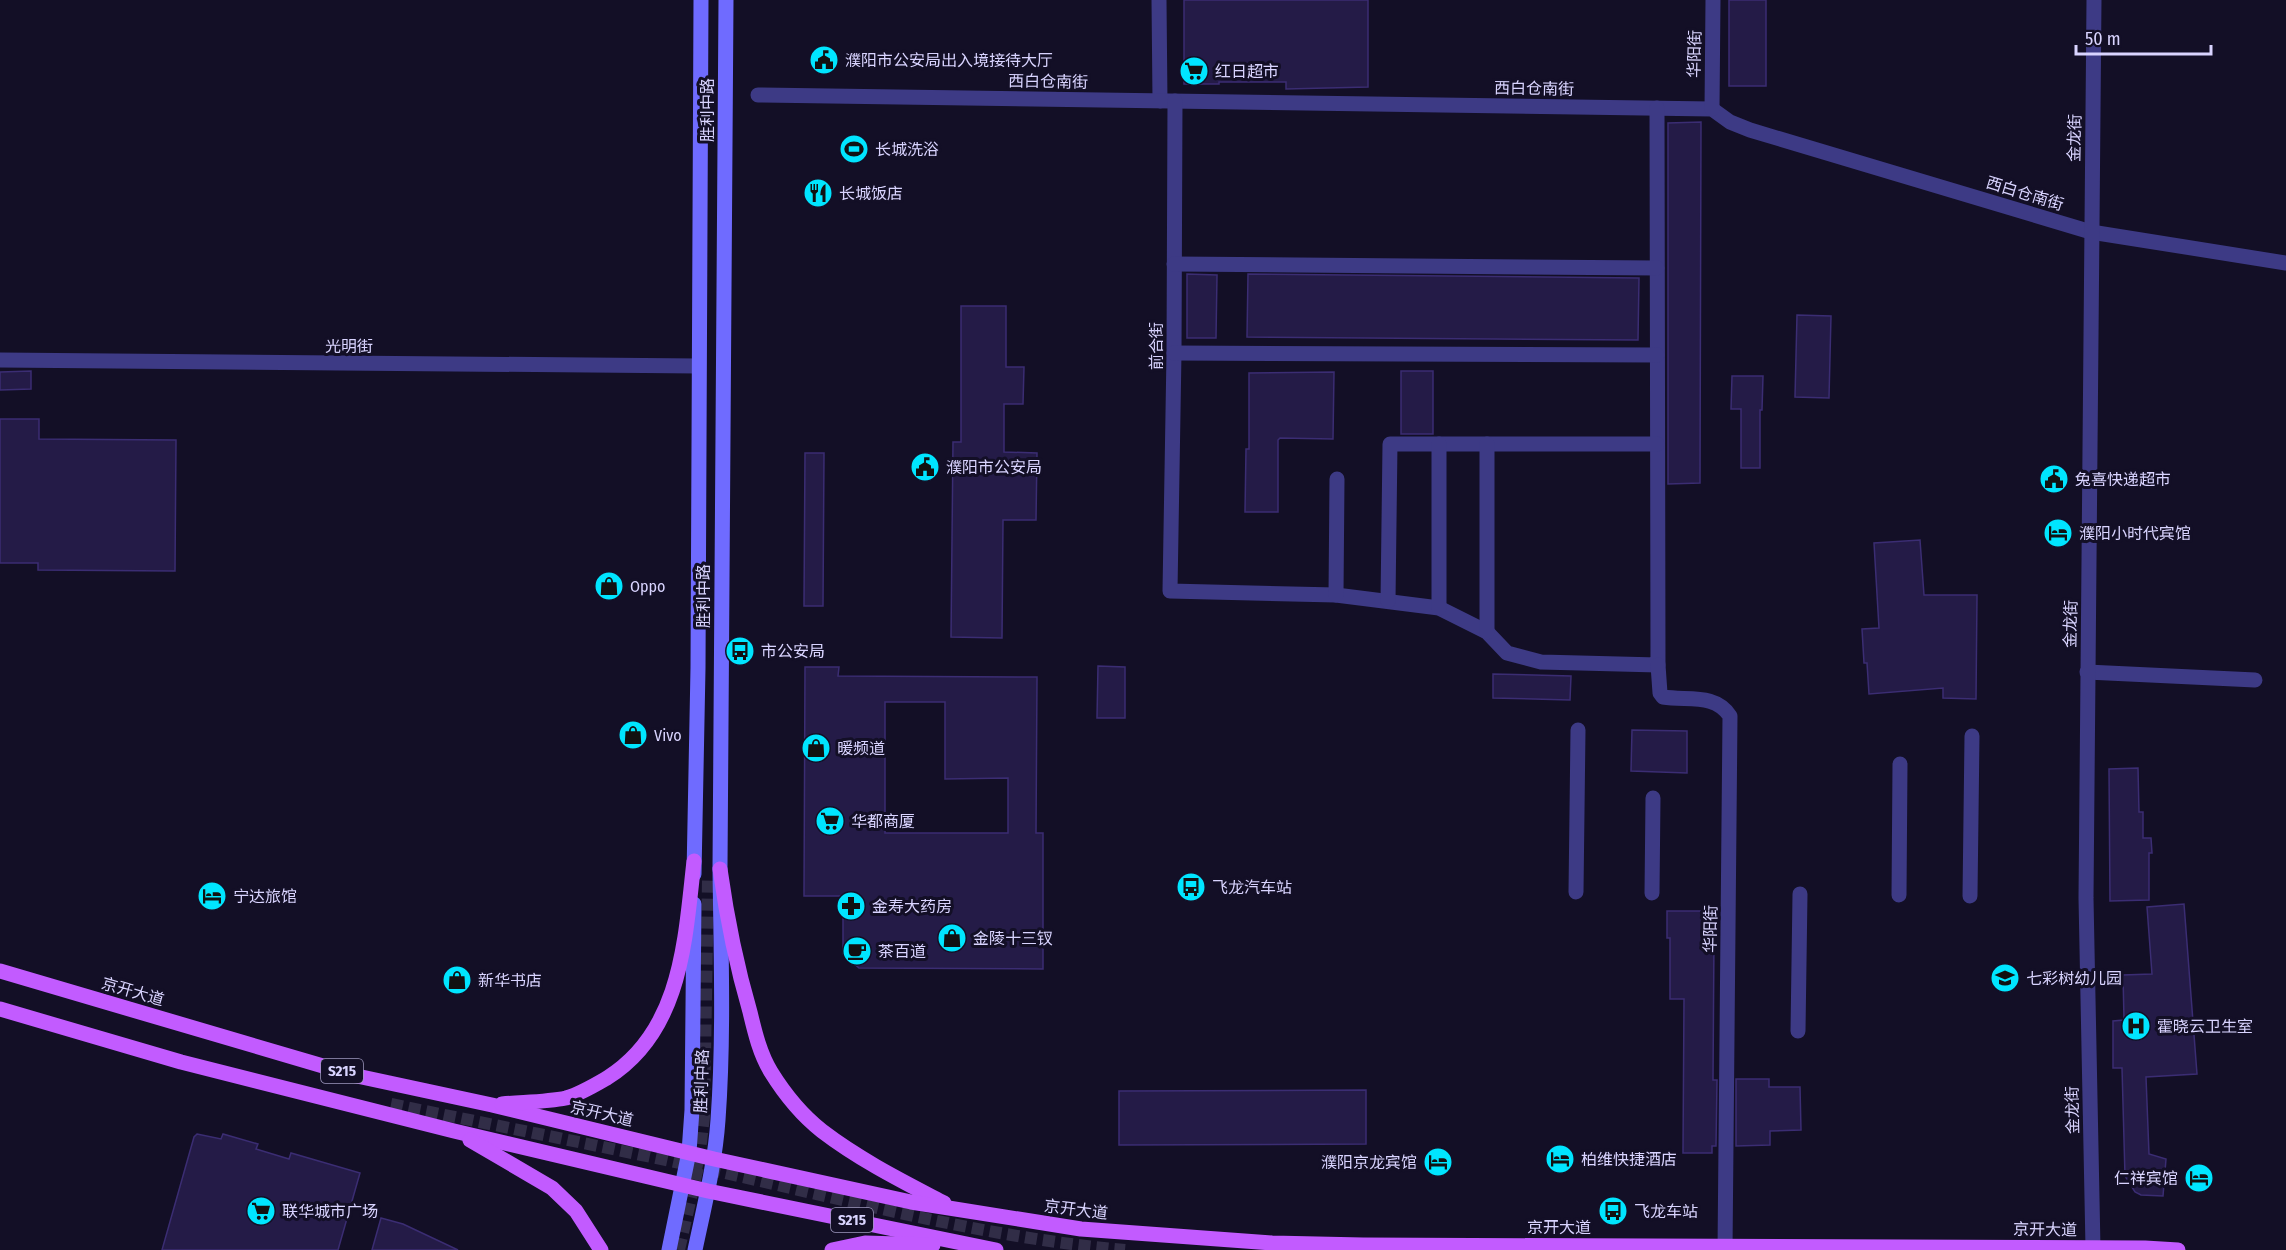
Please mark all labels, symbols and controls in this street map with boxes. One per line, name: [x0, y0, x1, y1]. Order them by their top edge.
scale bar: [2076, 18, 2211, 56]
text: 50 m: [2085, 28, 2121, 50]
street label: 华阳街: [1685, 30, 1704, 78]
public building icon: 濮阳市公安局出入境接待大厅: [808, 44, 840, 76]
place label: 濮阳市公安局出入境接待大厅: [845, 51, 1053, 70]
supermarket icon: 红日超市: [1178, 55, 1210, 87]
place label: 红日超市: [1215, 62, 1279, 81]
street label: 西白仓南街: [1008, 71, 1088, 92]
street label: 胜利中路: [698, 78, 717, 142]
street label: 西白仓南街: [1494, 78, 1574, 99]
street label: 金龙街: [2065, 114, 2084, 162]
sports icon: 长城洗浴: [838, 133, 870, 165]
place label: 长城洗浴: [875, 140, 939, 159]
street label: 西白仓南街: [1984, 173, 2066, 214]
restaurant icon: 长城饭店: [802, 177, 834, 209]
place label: 长城饭店: [839, 184, 903, 203]
street label: 前合街: [1147, 322, 1166, 370]
street label: 光明街: [325, 337, 373, 356]
public building icon: 濮阳市公安局: [909, 451, 941, 483]
place label: 濮阳市公安局: [946, 458, 1042, 477]
public building icon: 兔喜快递超市: [2038, 463, 2070, 495]
place label: 兔喜快递超市: [2075, 470, 2171, 489]
hotel icon: 濮阳小时代宾馆: [2042, 517, 2074, 549]
place label: 濮阳小时代宾馆: [2079, 524, 2191, 543]
street label: 胜利中路: [694, 564, 713, 628]
shop icon: Oppo: [593, 570, 625, 602]
place label: Oppo: [630, 577, 666, 596]
street label: 金龙街: [2061, 600, 2080, 648]
bus stop icon: 市公安局: [724, 635, 756, 667]
place label: 市公安局: [761, 642, 825, 661]
shop icon: Vivo: [617, 719, 649, 751]
place label: Vivo: [654, 726, 682, 745]
shop icon: 暖频道: [800, 732, 832, 764]
place label: 暖频道: [837, 739, 885, 758]
supermarket icon: 华都商厦: [814, 805, 846, 837]
place label: 华都商厦: [851, 812, 915, 831]
bus stop icon: 飞龙汽车站: [1175, 871, 1207, 903]
place label: 飞龙汽车站: [1212, 878, 1292, 897]
hotel icon: 宁达旅馆: [196, 880, 228, 912]
place label: 宁达旅馆: [233, 887, 297, 906]
pharmacy icon: 金寿大药房: [835, 890, 867, 922]
place label: 金寿大药房: [872, 897, 952, 916]
street label: 华阳街: [1701, 905, 1720, 953]
shop icon: 金陵十三钗: [936, 922, 968, 954]
place label: 金陵十三钗: [973, 929, 1053, 948]
cafe icon: 茶百道: [841, 935, 873, 967]
place label: 茶百道: [878, 942, 926, 961]
school or university icon: 七彩树幼儿园: [1989, 962, 2021, 994]
shop icon: 新华书店: [441, 964, 473, 996]
place label: 七彩树幼儿园: [2026, 969, 2122, 988]
place label: 新华书店: [478, 971, 542, 990]
street label: 京开大道: [99, 974, 166, 1009]
hospital icon: 霍晓云卫生室: [2120, 1010, 2152, 1042]
place label: 霍晓云卫生室: [2157, 1017, 2253, 1036]
street label: 胜利中路: [691, 1049, 712, 1113]
road number: S215: [321, 1059, 363, 1083]
street label: 金龙街: [2063, 1086, 2082, 1134]
street label: 京开大道: [569, 1097, 635, 1130]
hotel icon: 柏维快捷酒店: [1544, 1143, 1576, 1175]
hotel icon: 濮阳京龙宾馆: [1422, 1146, 1454, 1178]
place label: 柏维快捷酒店: [1581, 1150, 1677, 1169]
place label: 濮阳京龙宾馆: [1321, 1153, 1417, 1172]
hotel icon: 仁祥宾馆: [2183, 1162, 2215, 1194]
place label: 仁祥宾馆: [2114, 1169, 2178, 1188]
supermarket icon: 联华城市广场: [245, 1195, 277, 1227]
bus stop icon: 飞龙车站: [1597, 1195, 1629, 1227]
street label: 京开大道: [1043, 1196, 1109, 1223]
place label: 联华城市广场: [282, 1202, 378, 1221]
place label: 飞龙车站: [1634, 1202, 1698, 1221]
road number: S215: [831, 1208, 873, 1232]
street label: 京开大道: [1527, 1218, 1591, 1237]
street label: 京开大道: [2013, 1219, 2077, 1240]

